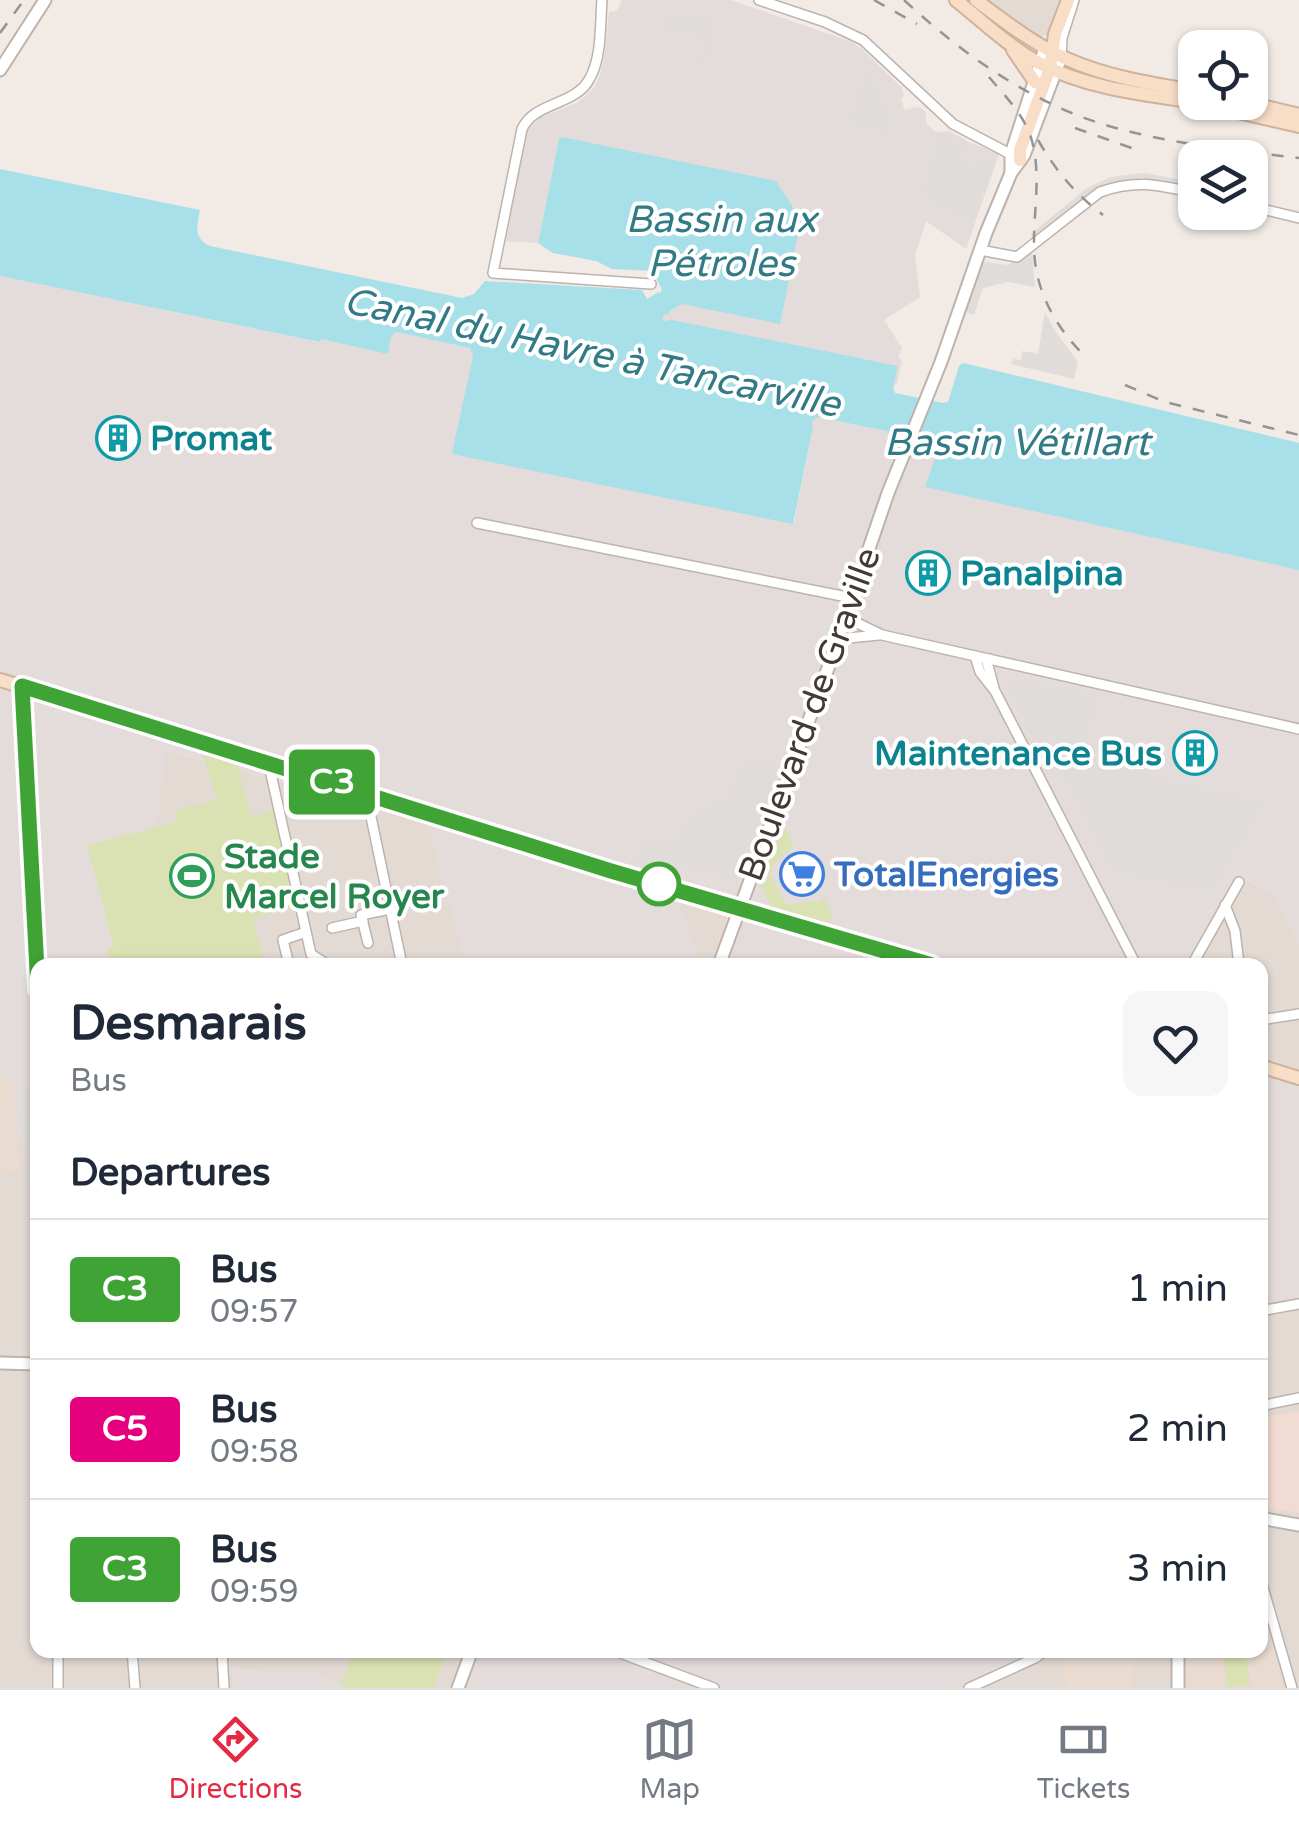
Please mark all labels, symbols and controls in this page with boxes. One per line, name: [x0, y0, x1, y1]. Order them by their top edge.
map controls: [1178, 30, 1268, 230]
button: locate: [1178, 30, 1268, 120]
button: layers: [1178, 140, 1268, 230]
water label: Bassin aux Pétroles: [625, 197, 820, 287]
water label: Canal du Havre à Tancarville: [340, 278, 846, 429]
building icon: Promat: [95, 415, 141, 461]
place label: Promat: [150, 418, 273, 460]
water label: Bassin Vétillart: [884, 420, 1154, 466]
street label: Boulevard de Graville: [730, 542, 890, 887]
building icon: Panalpina: [905, 550, 951, 596]
place label: Panalpina: [960, 553, 1124, 595]
building icon: Maintenance Bus: [1172, 730, 1218, 776]
place label: Maintenance Bus: [874, 733, 1162, 775]
line badge: C3: [287, 750, 377, 814]
text: C3: [309, 761, 355, 803]
place label: Stade Marcel Royer: [224, 836, 445, 918]
supermarket icon: TotalEnergies: [779, 851, 825, 897]
sports icon: Stade Marcel Royer: [169, 853, 215, 899]
place label: TotalEnergies: [833, 854, 1059, 896]
unlabelled marker: [638, 863, 680, 905]
button: heart: [1123, 991, 1228, 1096]
text: Desmarais: [70, 995, 307, 1053]
text: Bus: [70, 1062, 127, 1100]
text: Departures: [70, 1150, 271, 1196]
text: Bus: [210, 1247, 277, 1293]
text: 1 min: [1127, 1266, 1228, 1312]
text: C3: [102, 1268, 148, 1310]
text: 09:57: [210, 1293, 299, 1331]
text: Bus: [210, 1387, 277, 1433]
text: 2 min: [1127, 1406, 1228, 1452]
text: C5: [102, 1408, 148, 1450]
text: 09:58: [210, 1433, 299, 1471]
text: Bus: [210, 1527, 277, 1573]
text: 3 min: [1127, 1546, 1228, 1592]
text: C3: [102, 1548, 148, 1590]
text: 09:59: [210, 1573, 299, 1611]
tab: Directions: [168, 1712, 302, 1806]
tab: Map: [639, 1712, 700, 1806]
tab: Tickets: [1037, 1712, 1130, 1806]

